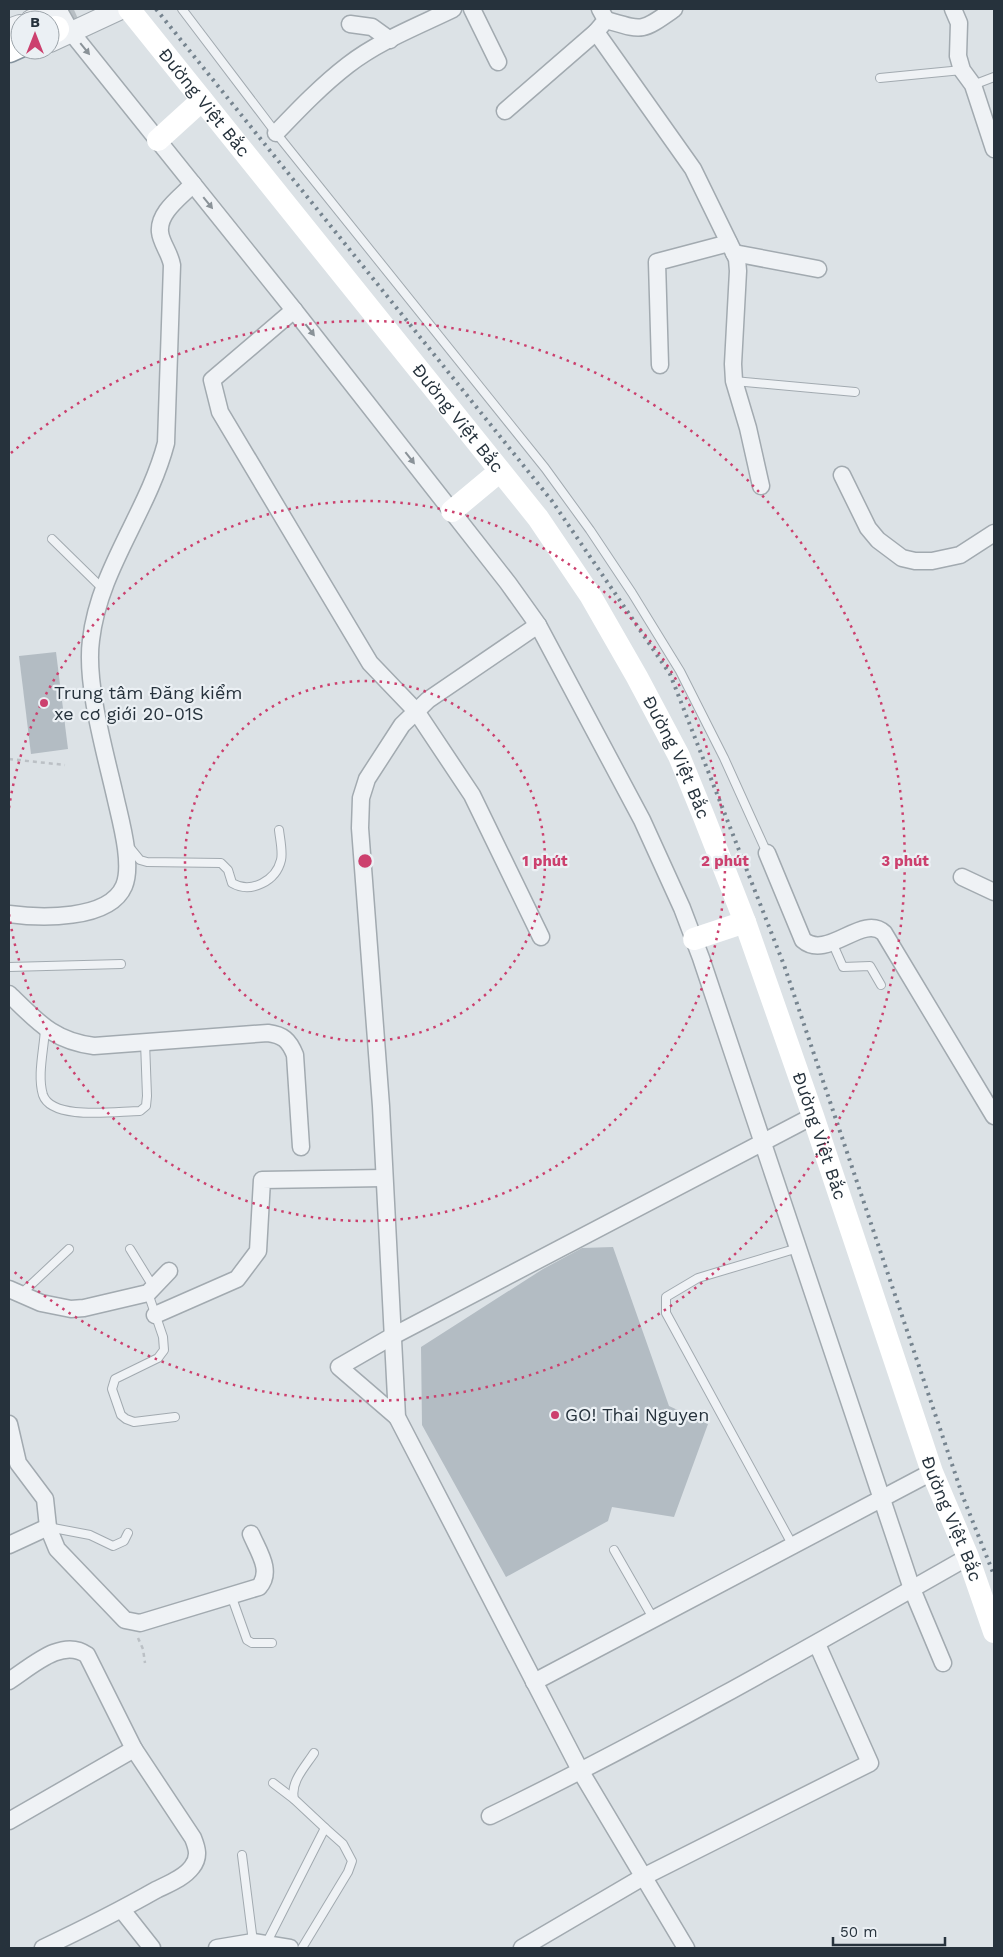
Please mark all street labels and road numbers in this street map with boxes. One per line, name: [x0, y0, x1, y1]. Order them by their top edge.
street label: Đường Việt Bắc: [154, 43, 255, 161]
street label: Đường Việt Bắc: [408, 359, 508, 477]
street label: Đường Việt Bắc: [639, 692, 715, 822]
street label: Đường Việt Bắc: [788, 1069, 851, 1202]
street label: Đường Việt Bắc: [917, 1453, 987, 1584]

